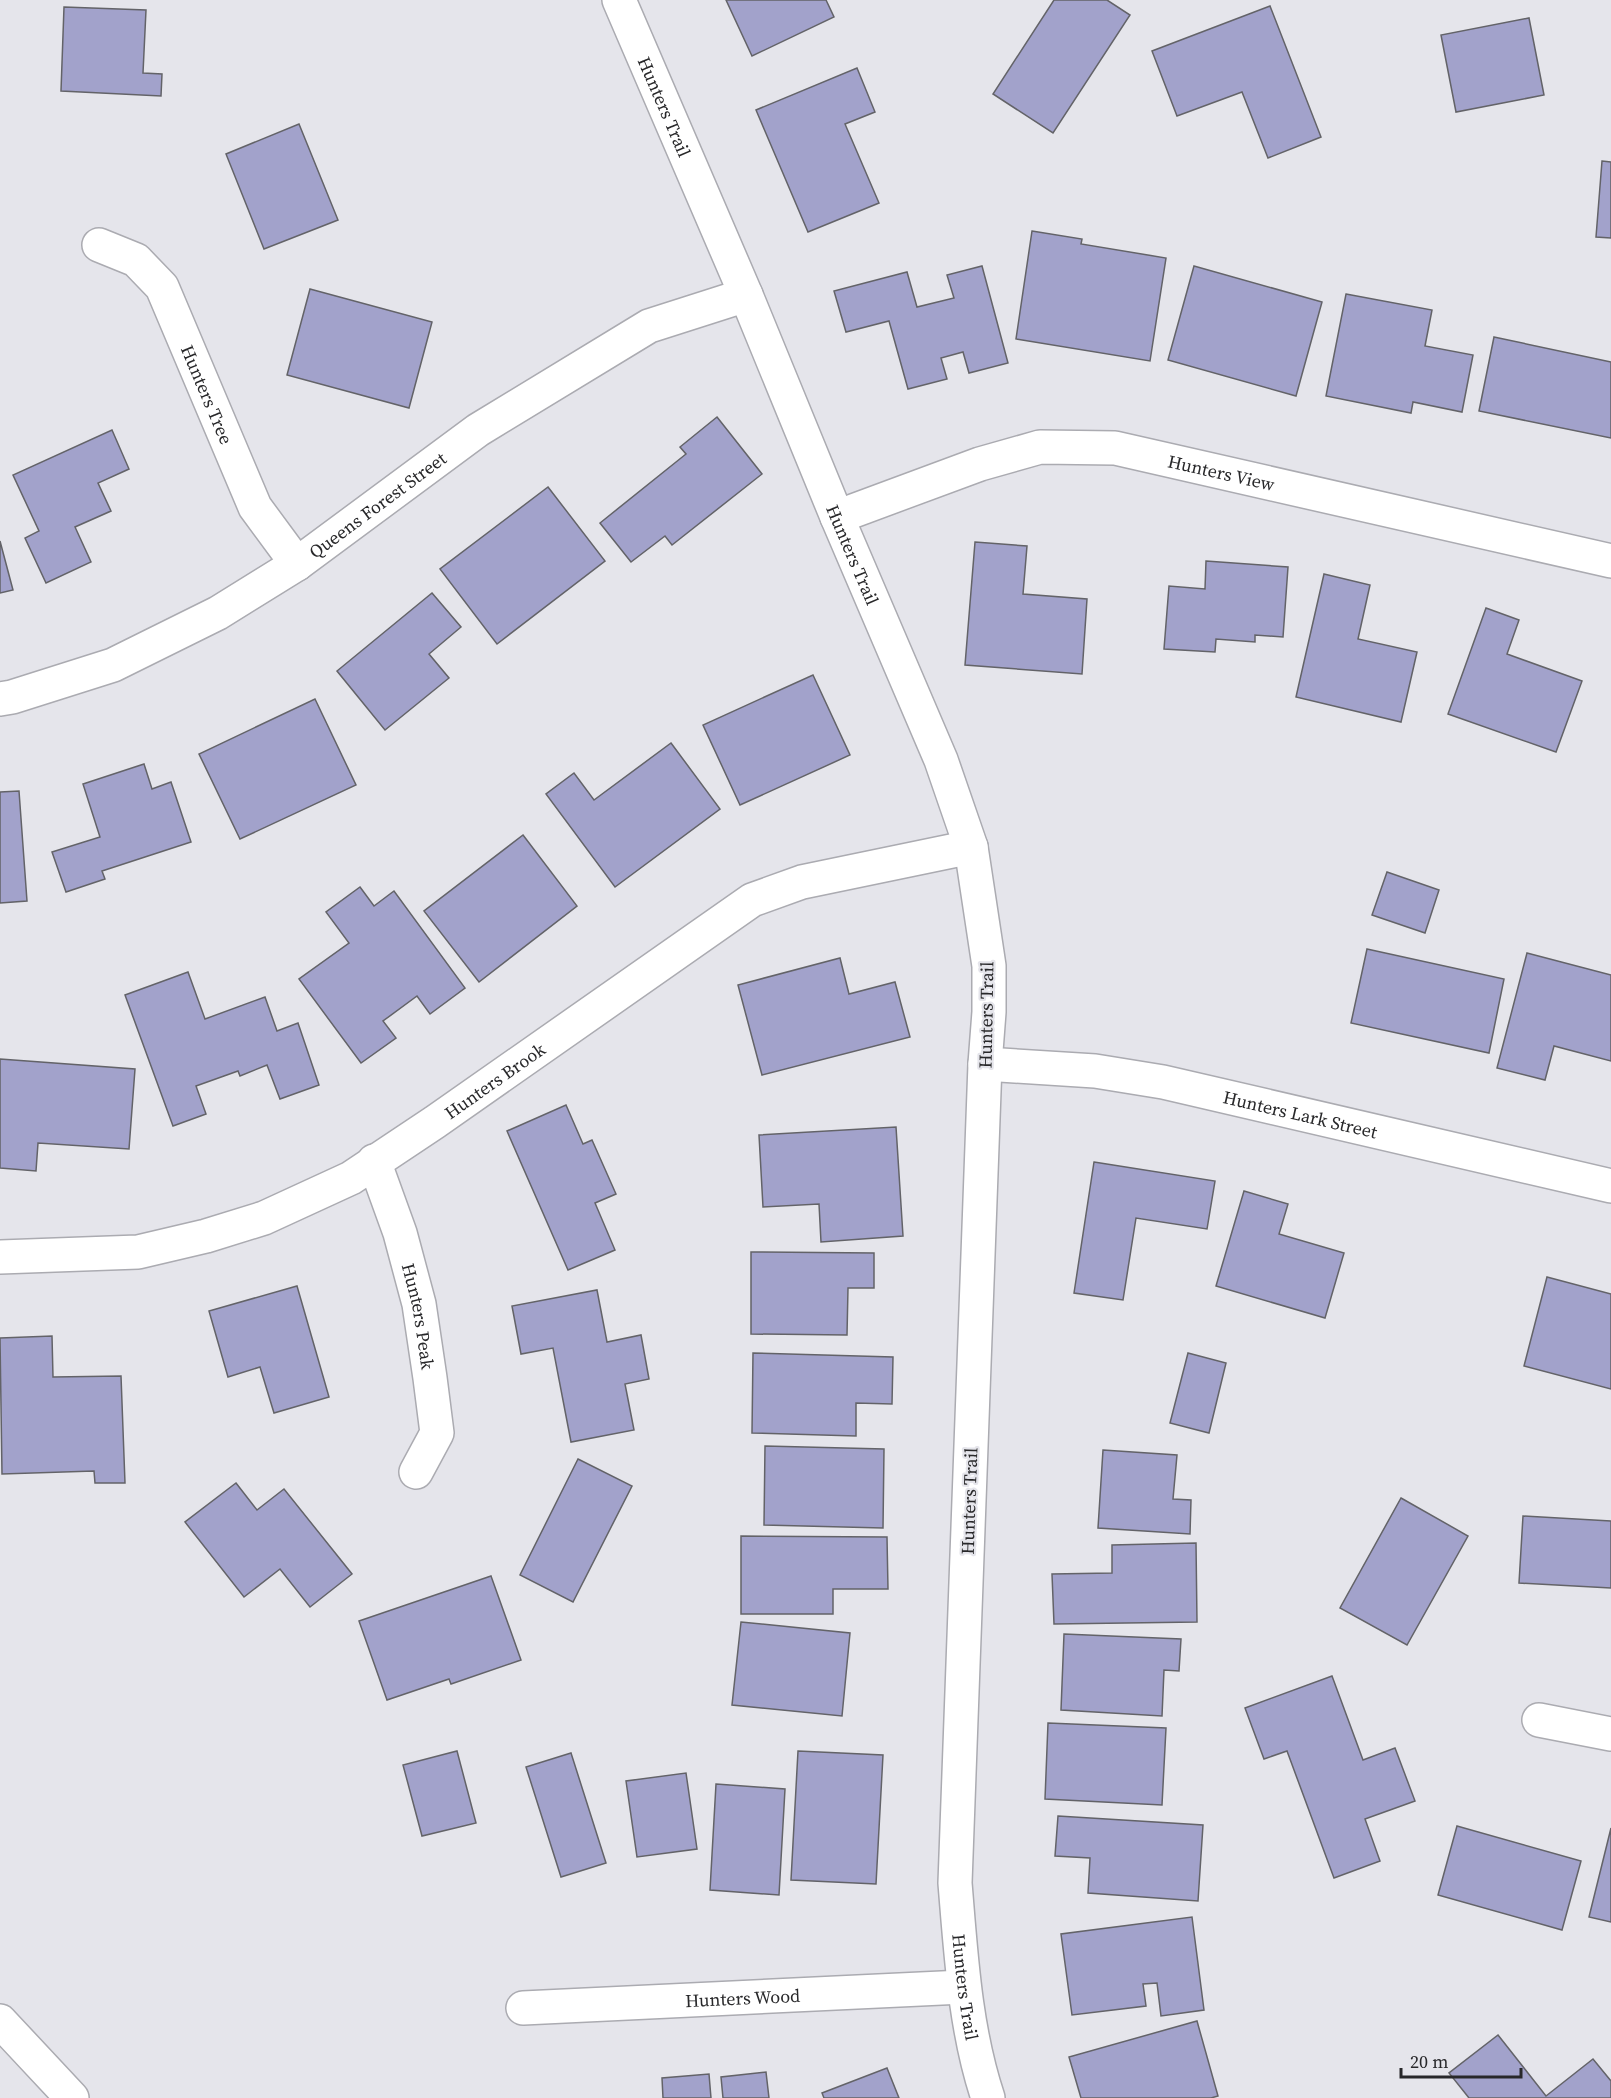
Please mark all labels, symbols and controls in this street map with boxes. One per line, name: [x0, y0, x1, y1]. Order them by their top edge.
street label: Hunters Trail: [632, 52, 697, 161]
street label: Hunters Tree: [175, 341, 239, 448]
street label: Queens Forest Street: [303, 445, 451, 564]
street label: Hunters View: [1166, 448, 1277, 497]
street label: Hunters Trail: [821, 501, 886, 609]
street label: Hunters Trail: [973, 961, 999, 1069]
street label: Hunters Brook: [439, 1036, 550, 1124]
street label: Hunters Lark Street: [1221, 1084, 1380, 1144]
street label: Hunters Peak: [396, 1260, 441, 1371]
street label: Hunters Trail: [955, 1447, 983, 1555]
street label: Hunters Trail: [947, 1933, 985, 2042]
street label: Hunters Wood: [685, 1982, 801, 2013]
scale bar: [1401, 2041, 1521, 2079]
text: 20 m: [1410, 2049, 1448, 2074]

